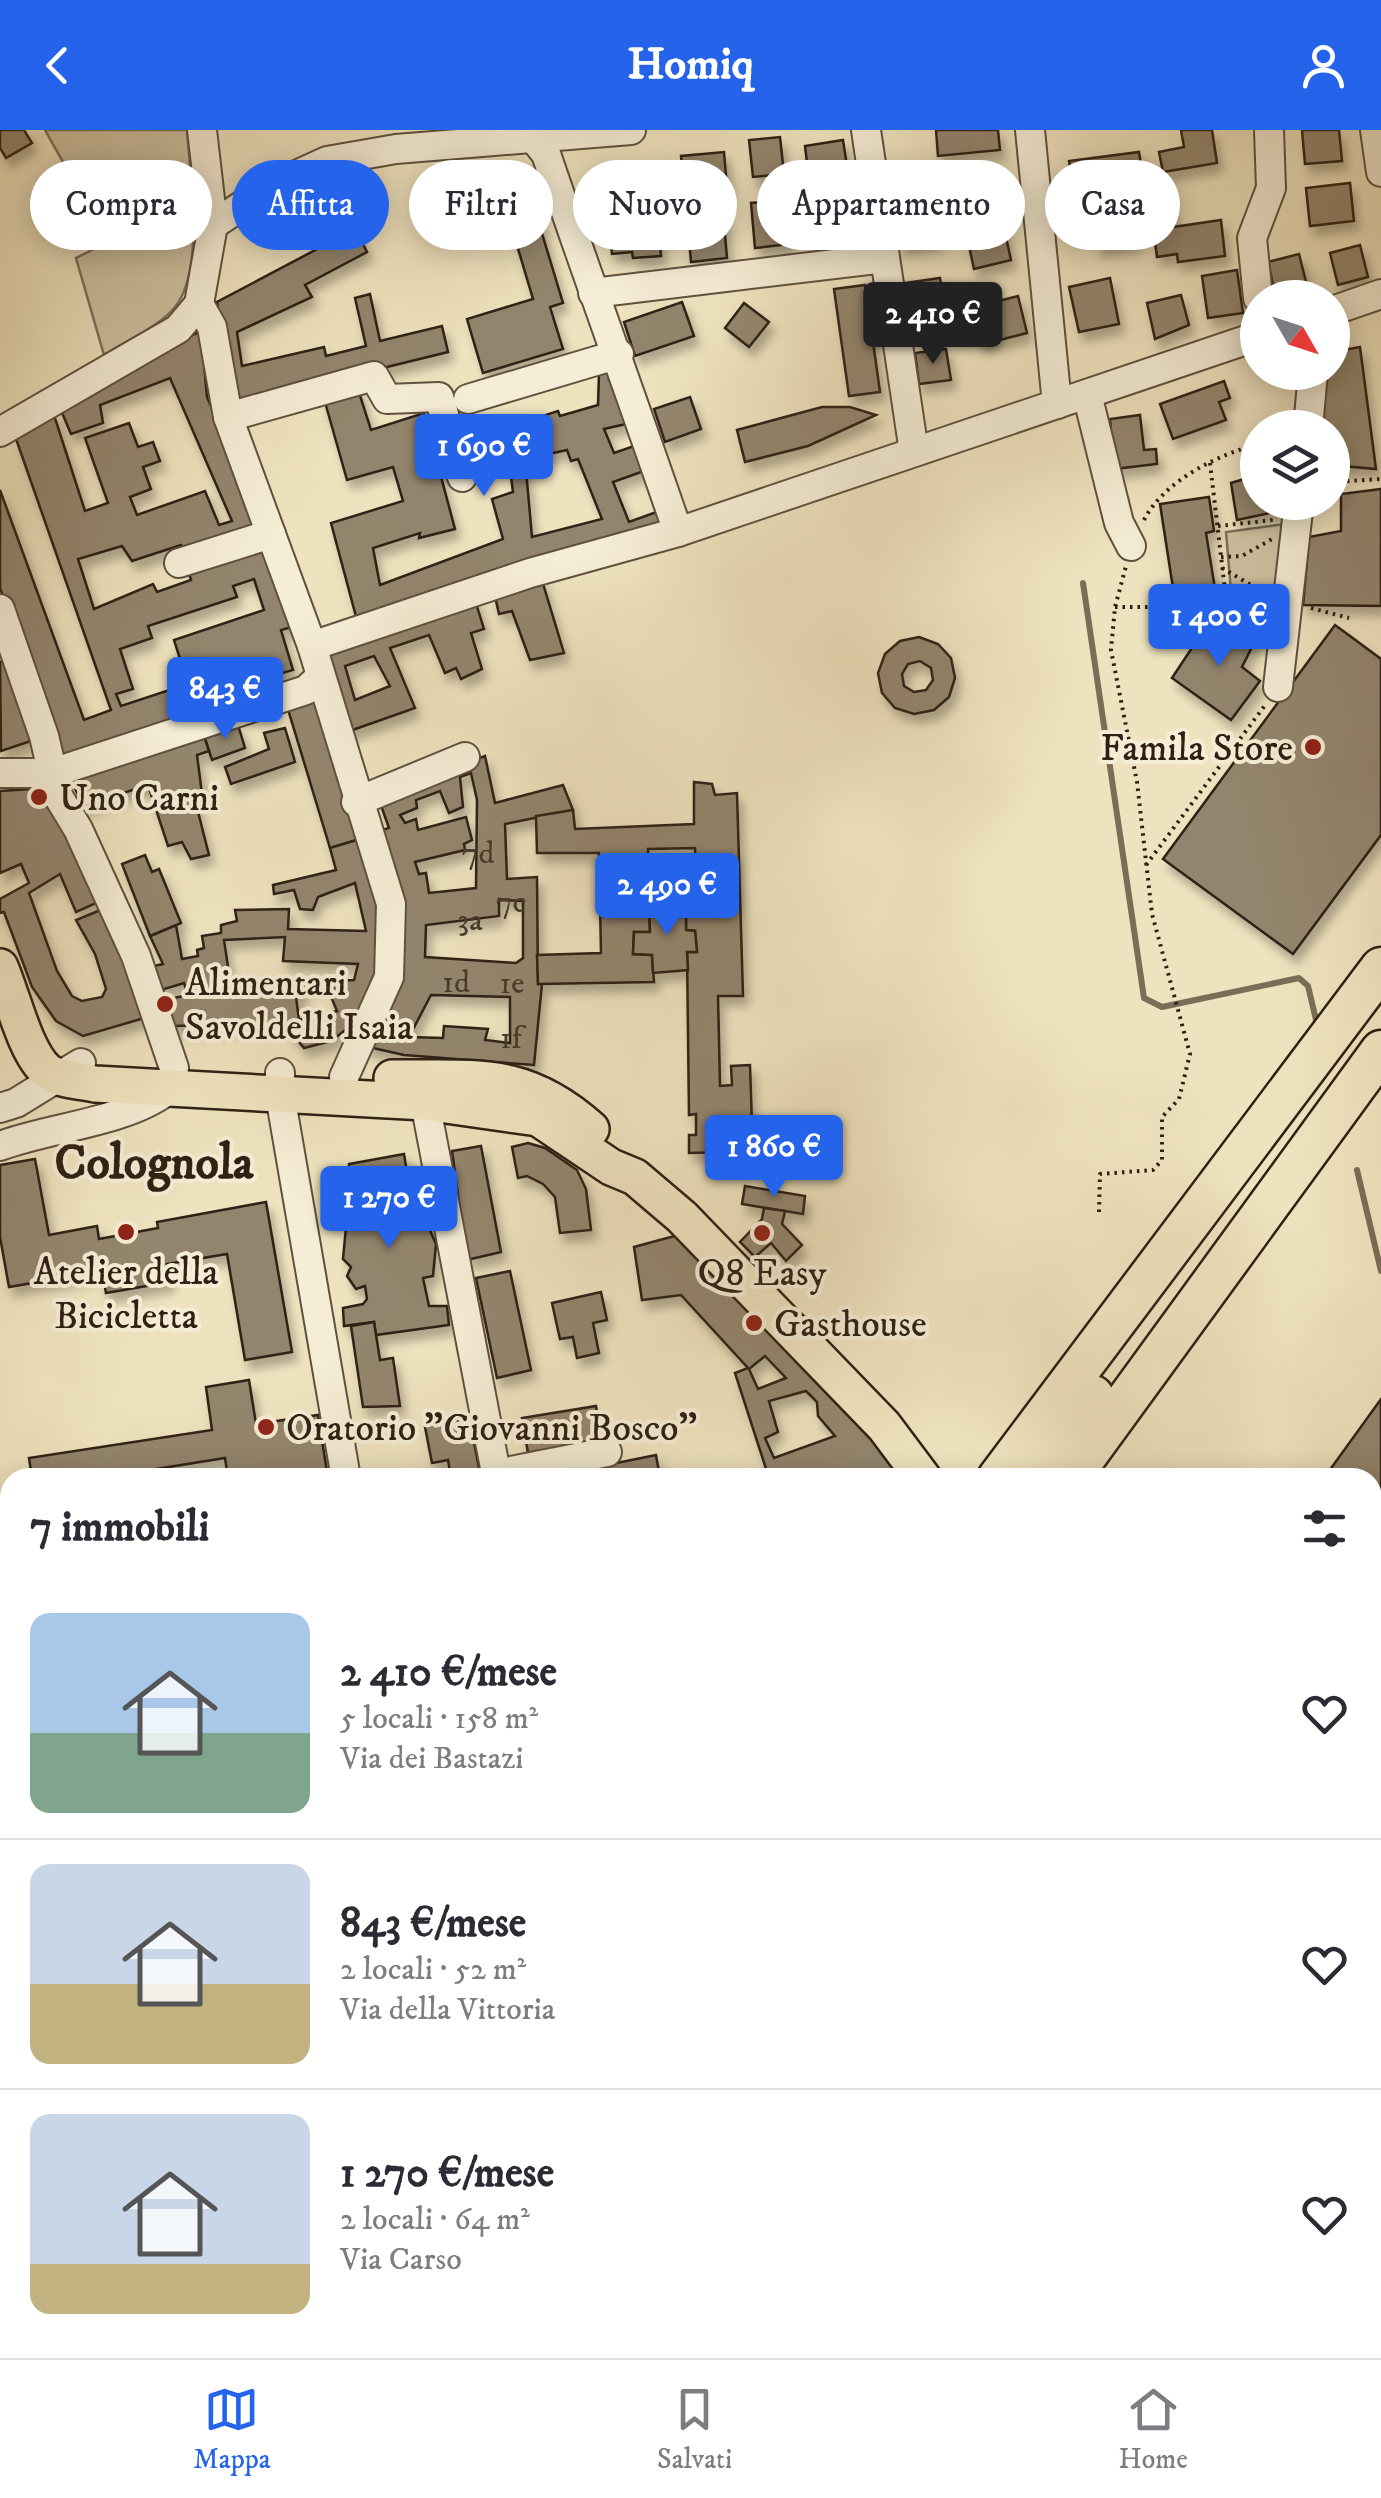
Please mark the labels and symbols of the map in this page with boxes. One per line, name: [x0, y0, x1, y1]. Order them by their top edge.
north arrow: [1240, 280, 1350, 390]
pin: 2 410 €: [841, 282, 1025, 367]
pin: 1 690 €: [392, 414, 576, 499]
pin: 1 400 €: [1127, 584, 1311, 669]
pin: 843 €: [155, 657, 295, 742]
place label: Famila Store: [1100, 725, 1293, 773]
marker: Famila Store: [1302, 736, 1324, 758]
place label: Uno Carni: [59, 775, 219, 823]
marker: Uno Carni: [28, 786, 50, 808]
house number: 7d: [462, 834, 494, 874]
pin: 2 490 €: [575, 853, 759, 938]
house number: 7c: [496, 883, 526, 923]
house number: 3a: [457, 901, 483, 941]
place label: Alimentari Savoldelli Isaia: [185, 960, 413, 1052]
house number: 1d: [442, 963, 470, 1003]
house number: 1e: [500, 964, 525, 1004]
marker: Alimentari Savoldelli Isaia: [154, 993, 176, 1015]
house number: 1f: [500, 1019, 527, 1059]
pin: 1 860 €: [682, 1115, 866, 1200]
district label: Colognola: [55, 1134, 254, 1194]
pin: 1 270 €: [297, 1166, 481, 1251]
marker: Atelier della Bicicletta: [115, 1221, 137, 1243]
marker: Q8 Easy: [751, 1222, 773, 1244]
place label: Atelier della Bicicletta: [34, 1249, 219, 1341]
place label: Q8 Easy: [697, 1250, 828, 1298]
place label: Gasthouse: [774, 1301, 927, 1349]
marker: Gasthouse: [743, 1312, 765, 1334]
place label: Oratorio "Giovanni Bosco": [286, 1405, 697, 1453]
marker: Oratorio "Giovanni Bosco": [255, 1416, 277, 1438]

